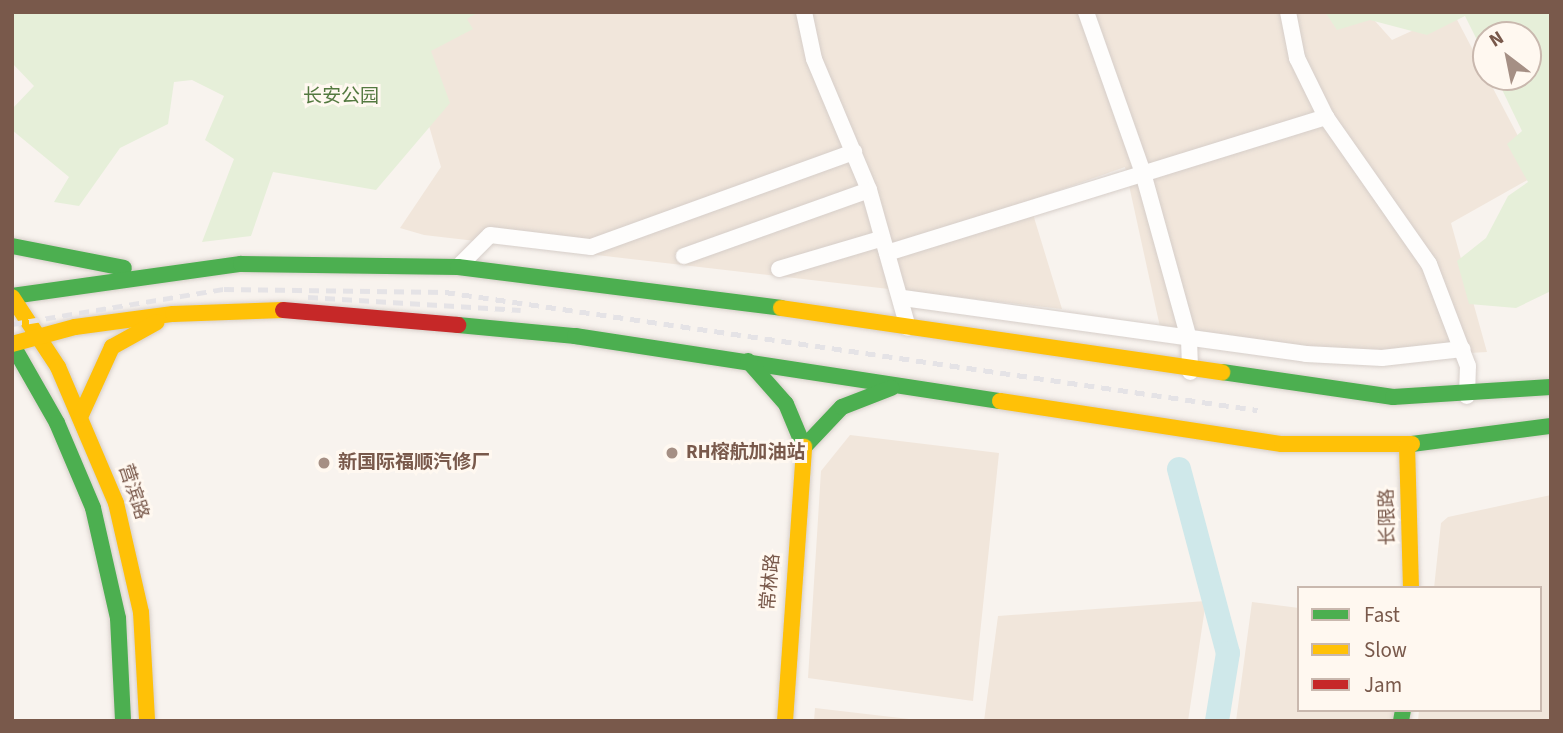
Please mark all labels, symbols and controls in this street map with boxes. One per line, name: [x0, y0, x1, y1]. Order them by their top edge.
north arrow: [1472, 21, 1542, 91]
text: N: [1484, 25, 1509, 54]
park label: 长安公园: [303, 86, 379, 108]
place label: RH榕航加油站: [686, 442, 805, 464]
marker: RH榕航加油站: [664, 445, 680, 461]
place label: 新国际福顺汽修厂: [338, 452, 490, 474]
marker: 新国际福顺汽修厂: [316, 455, 332, 471]
street label: 营滨路: [113, 461, 153, 523]
street label: 长限路: [1376, 488, 1400, 546]
street label: 常林路: [757, 553, 785, 611]
legend: [1297, 586, 1542, 712]
text: Fast: [1364, 600, 1400, 630]
text: Slow: [1364, 635, 1407, 665]
text: Jam: [1364, 670, 1402, 700]

